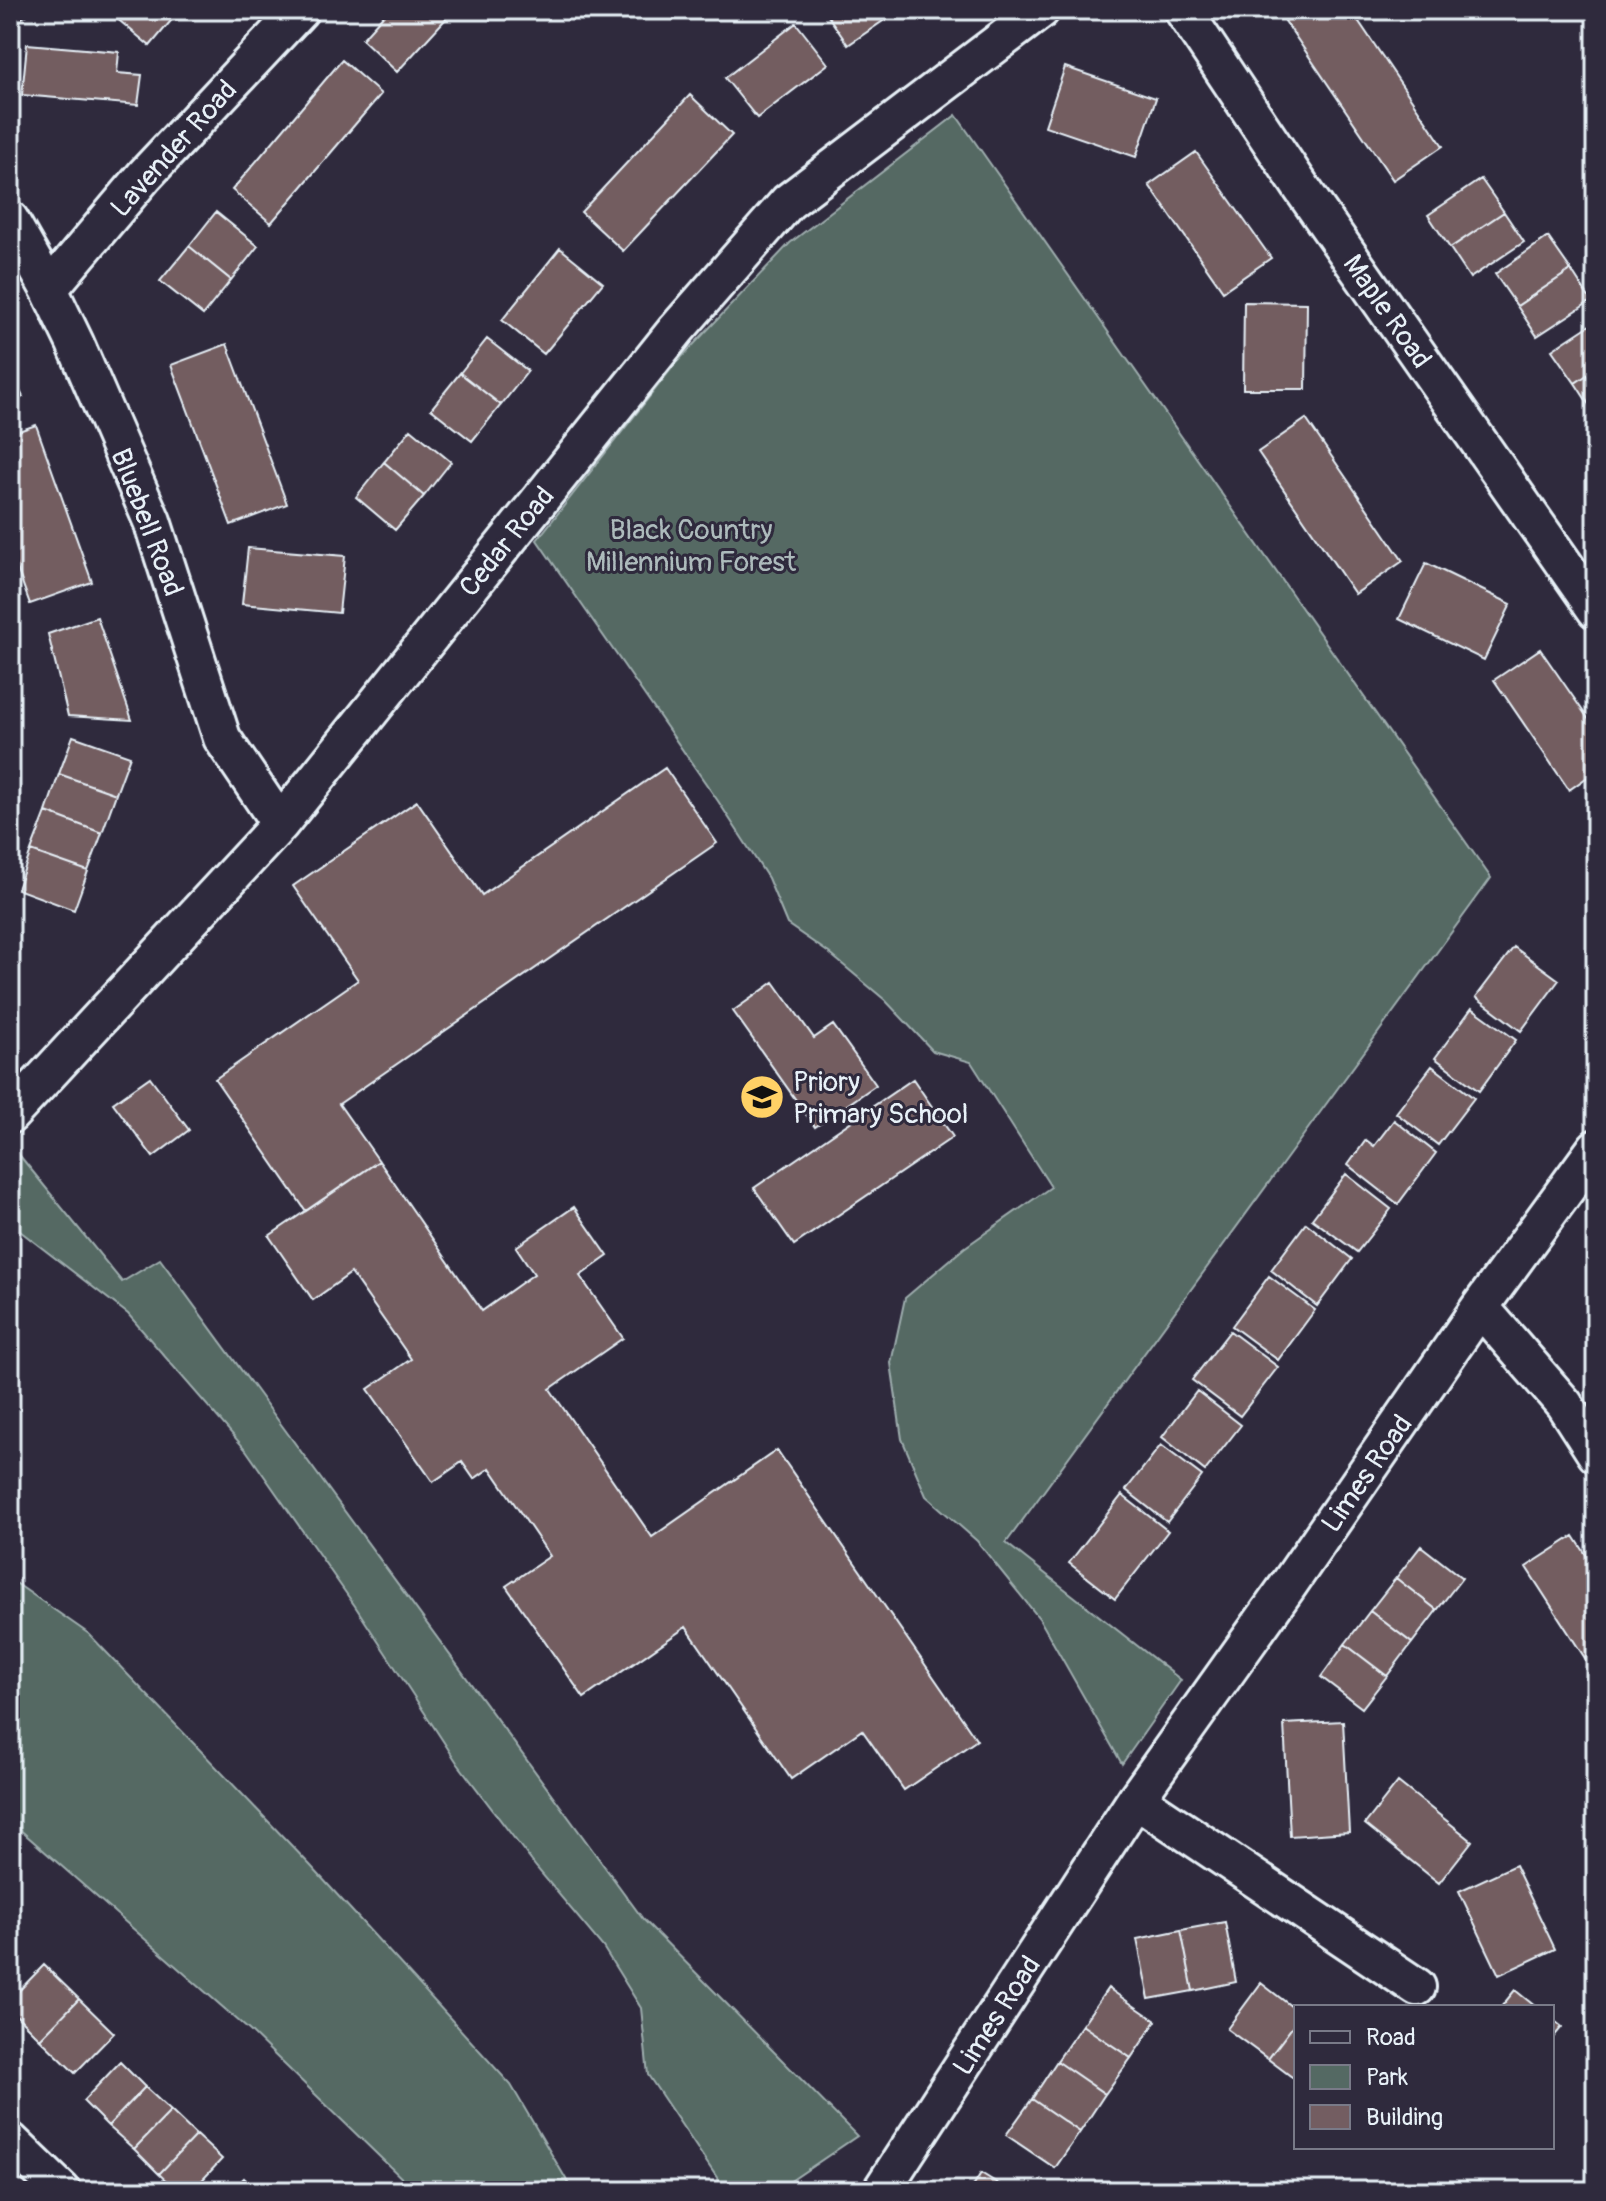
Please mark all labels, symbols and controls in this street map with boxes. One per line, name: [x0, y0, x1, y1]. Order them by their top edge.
street label: Lavender Road: [103, 73, 245, 225]
street label: Maple Road: [1335, 248, 1439, 376]
street label: Bluebell Road: [102, 444, 191, 601]
street label: Cedar Road: [452, 480, 562, 604]
park label: Black Country Millennium Forest: [586, 513, 797, 580]
place label: Priory Primary School: [793, 1065, 969, 1132]
school or university icon: Priory Primary School: [738, 1073, 786, 1121]
street label: Limes Road: [1314, 1408, 1420, 1539]
street label: Limes Road: [946, 1950, 1049, 2082]
legend: [1294, 2005, 1554, 2149]
text: Road: [1366, 2023, 1416, 2052]
text: Park: [1366, 2063, 1408, 2092]
text: Building: [1366, 2103, 1443, 2132]

